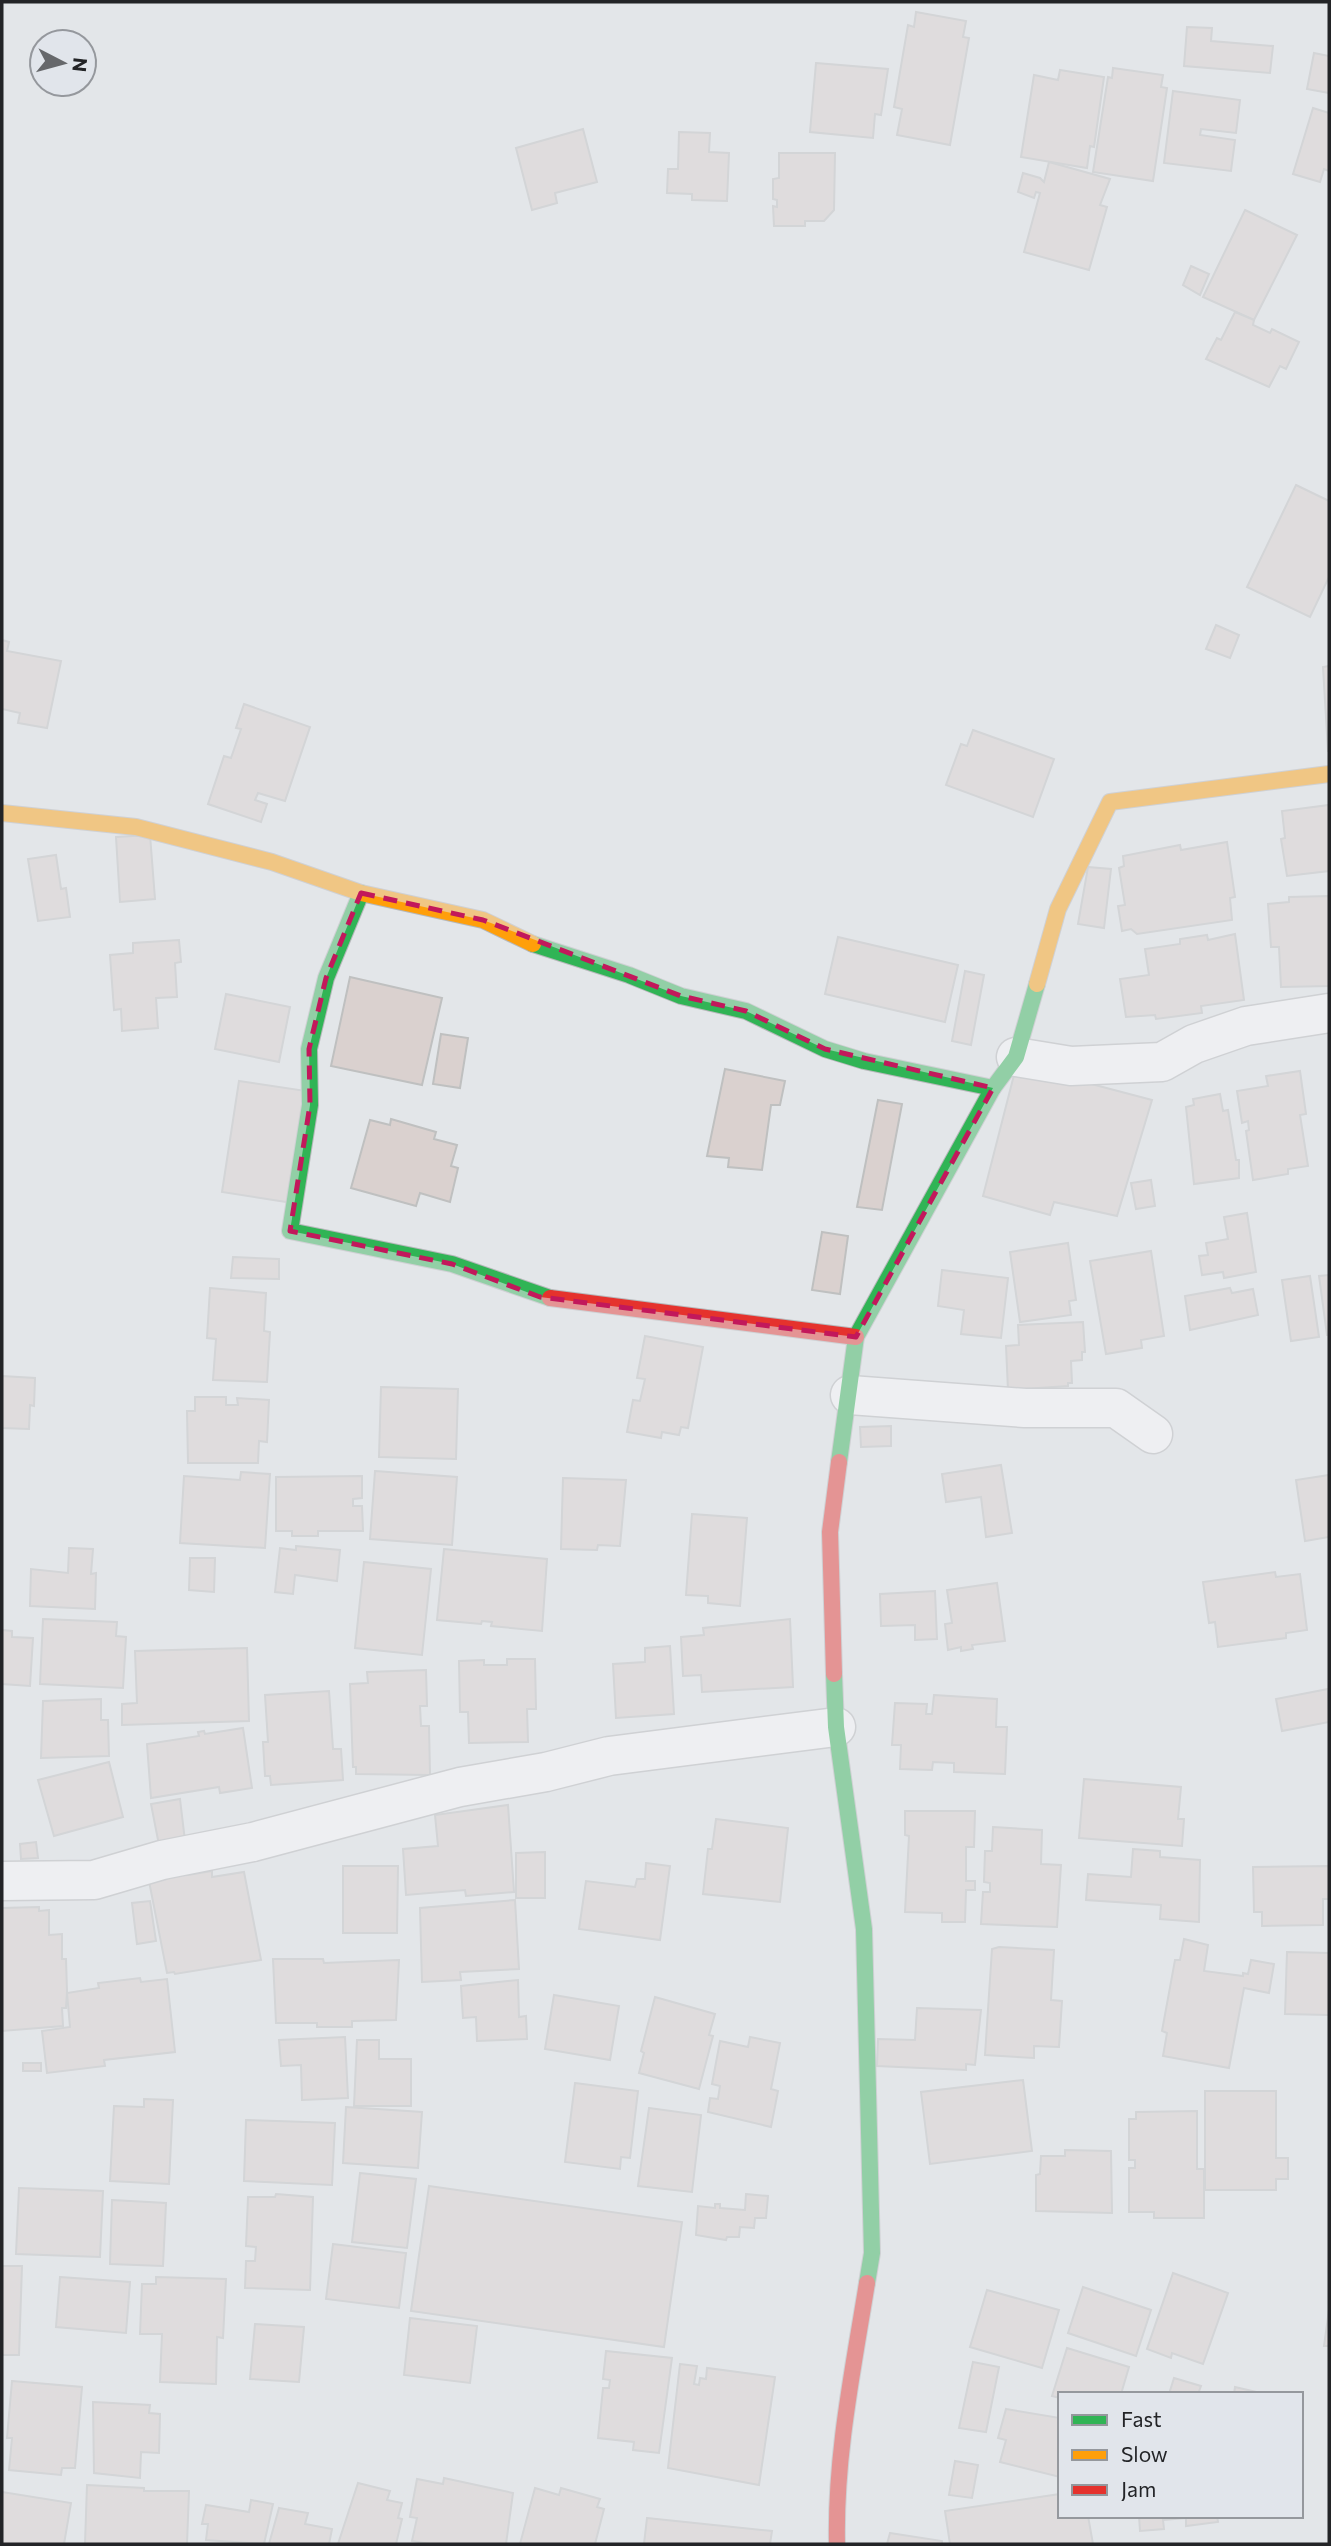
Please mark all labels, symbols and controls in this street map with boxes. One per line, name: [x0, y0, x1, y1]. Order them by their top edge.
north arrow: [28, 28, 98, 98]
text: N: [68, 57, 93, 73]
legend: [1058, 2392, 1303, 2518]
text: Fast: [1121, 2406, 1162, 2431]
text: Slow: [1121, 2441, 1168, 2466]
text: Jam: [1121, 2476, 1156, 2501]

